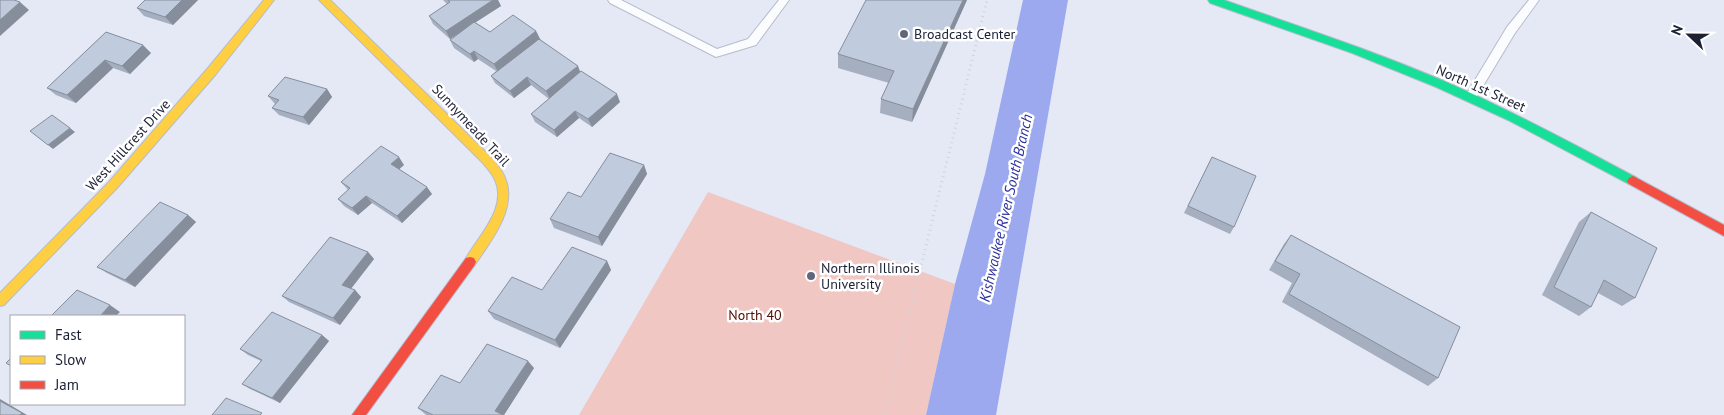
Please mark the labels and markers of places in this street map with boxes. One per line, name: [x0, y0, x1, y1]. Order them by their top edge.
place label: Broadcast Center: [914, 25, 1016, 43]
marker: Broadcast Center: [898, 28, 910, 40]
place label: Northern Illinois University: [821, 259, 920, 293]
marker: Northern Illinois University: [805, 270, 817, 282]

